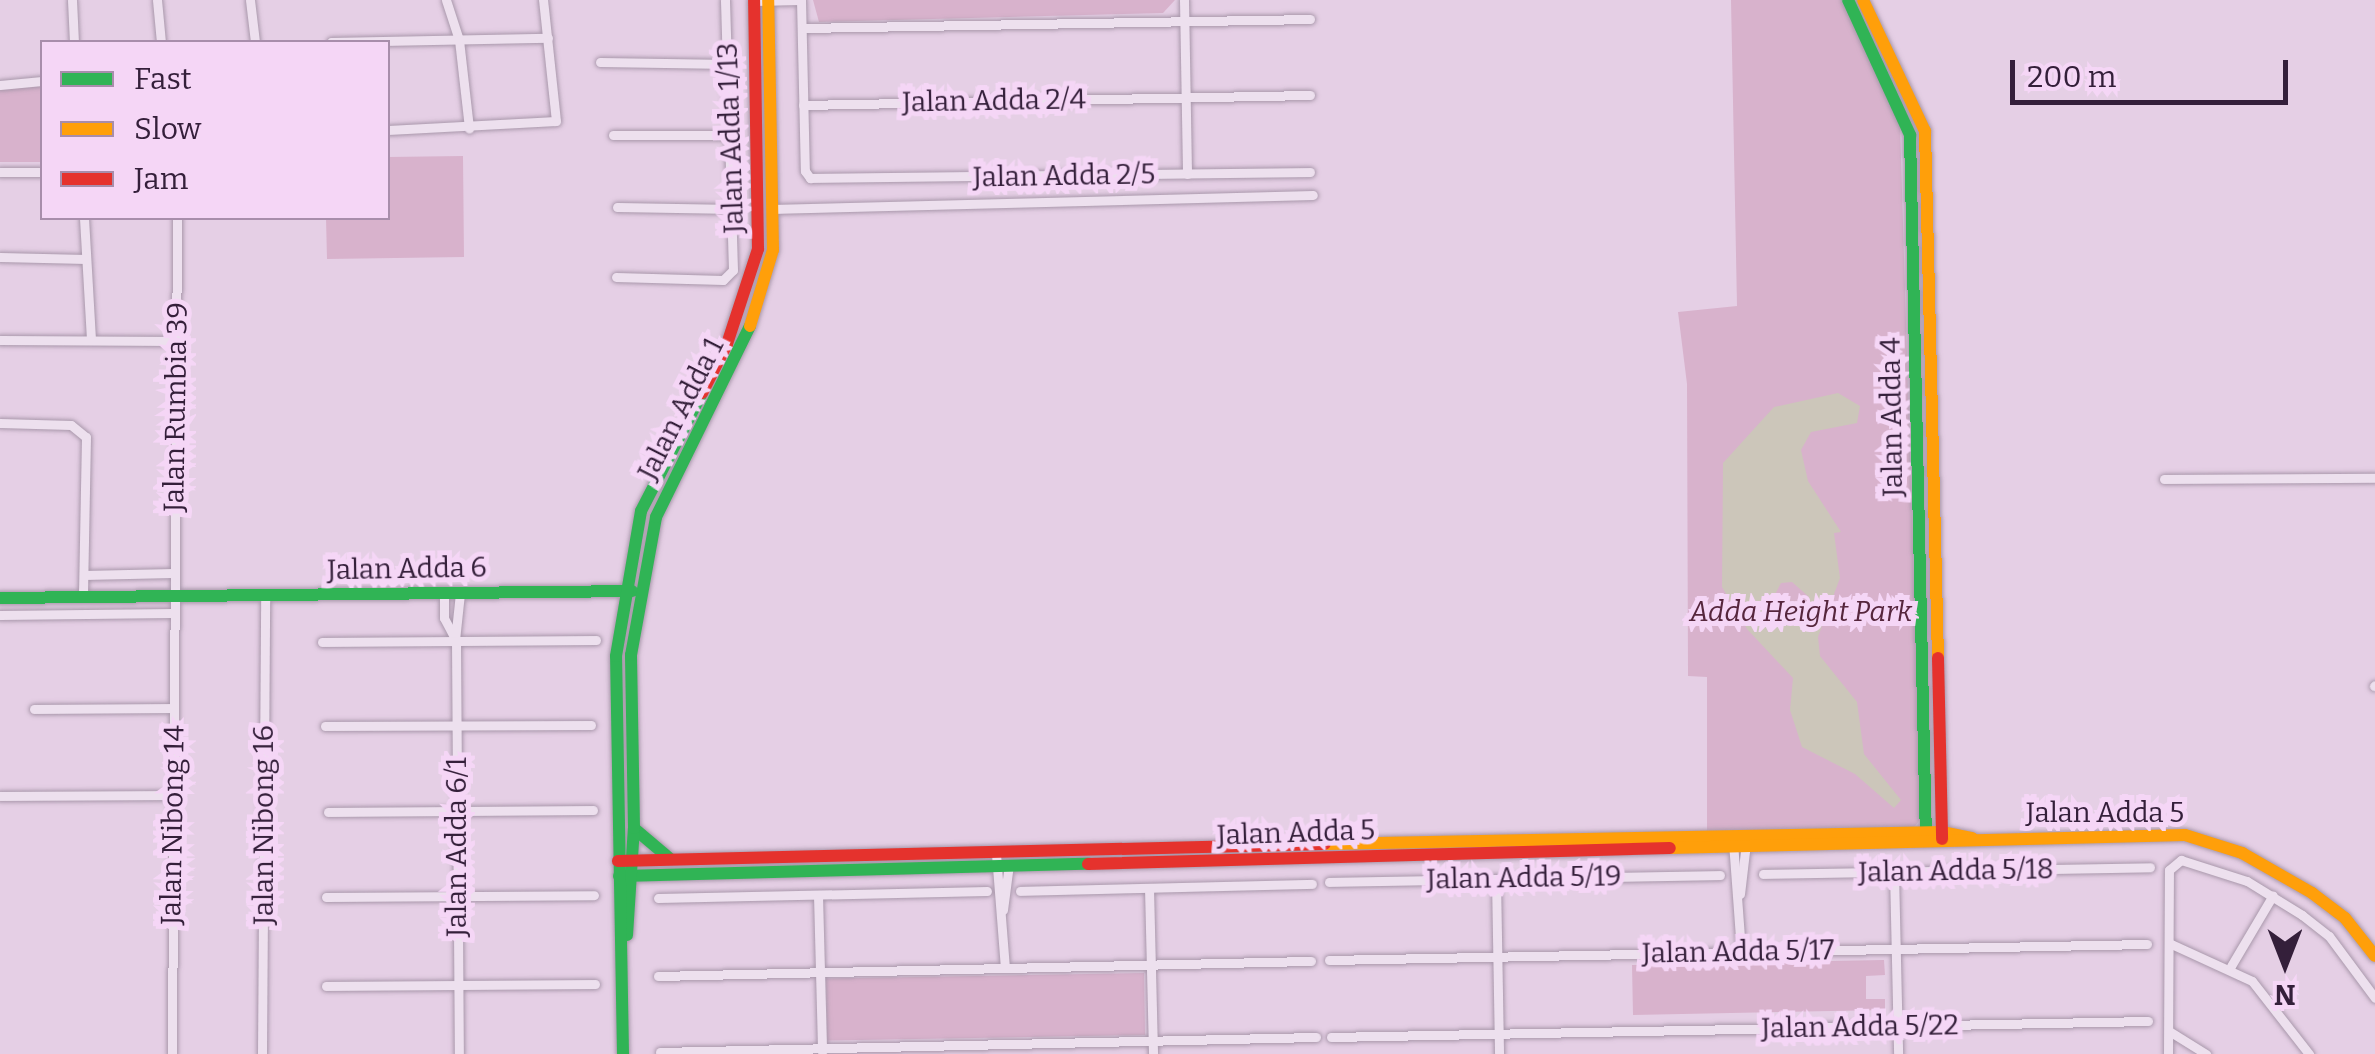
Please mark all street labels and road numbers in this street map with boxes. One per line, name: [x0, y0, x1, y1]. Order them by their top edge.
street label: Jalan Adda 1/13: [711, 42, 751, 234]
street label: Jalan Adda 2/4: [902, 83, 1086, 119]
street label: Jalan Adda 2/5: [973, 158, 1155, 194]
street label: Jalan Rumbia 39: [157, 302, 195, 512]
street label: Jalan Adda 1: [631, 332, 731, 486]
street label: Jalan Adda 4: [1874, 337, 1910, 497]
street label: Jalan Adda 6: [327, 551, 487, 587]
street label: Jalan Nibong 14: [154, 725, 192, 925]
street label: Jalan Nibong 16: [247, 725, 281, 925]
street label: Jalan Adda 6/1: [440, 757, 474, 937]
street label: Jalan Adda 5: [2026, 796, 2184, 830]
street label: Jalan Adda 5: [1216, 813, 1376, 853]
street label: Jalan Adda 5/18: [1858, 852, 2054, 890]
street label: Jalan Adda 5/19: [1426, 860, 1622, 896]
street label: Jalan Adda 5/17: [1642, 934, 1834, 970]
street label: Jalan Adda 5/22: [1761, 1008, 1959, 1046]

